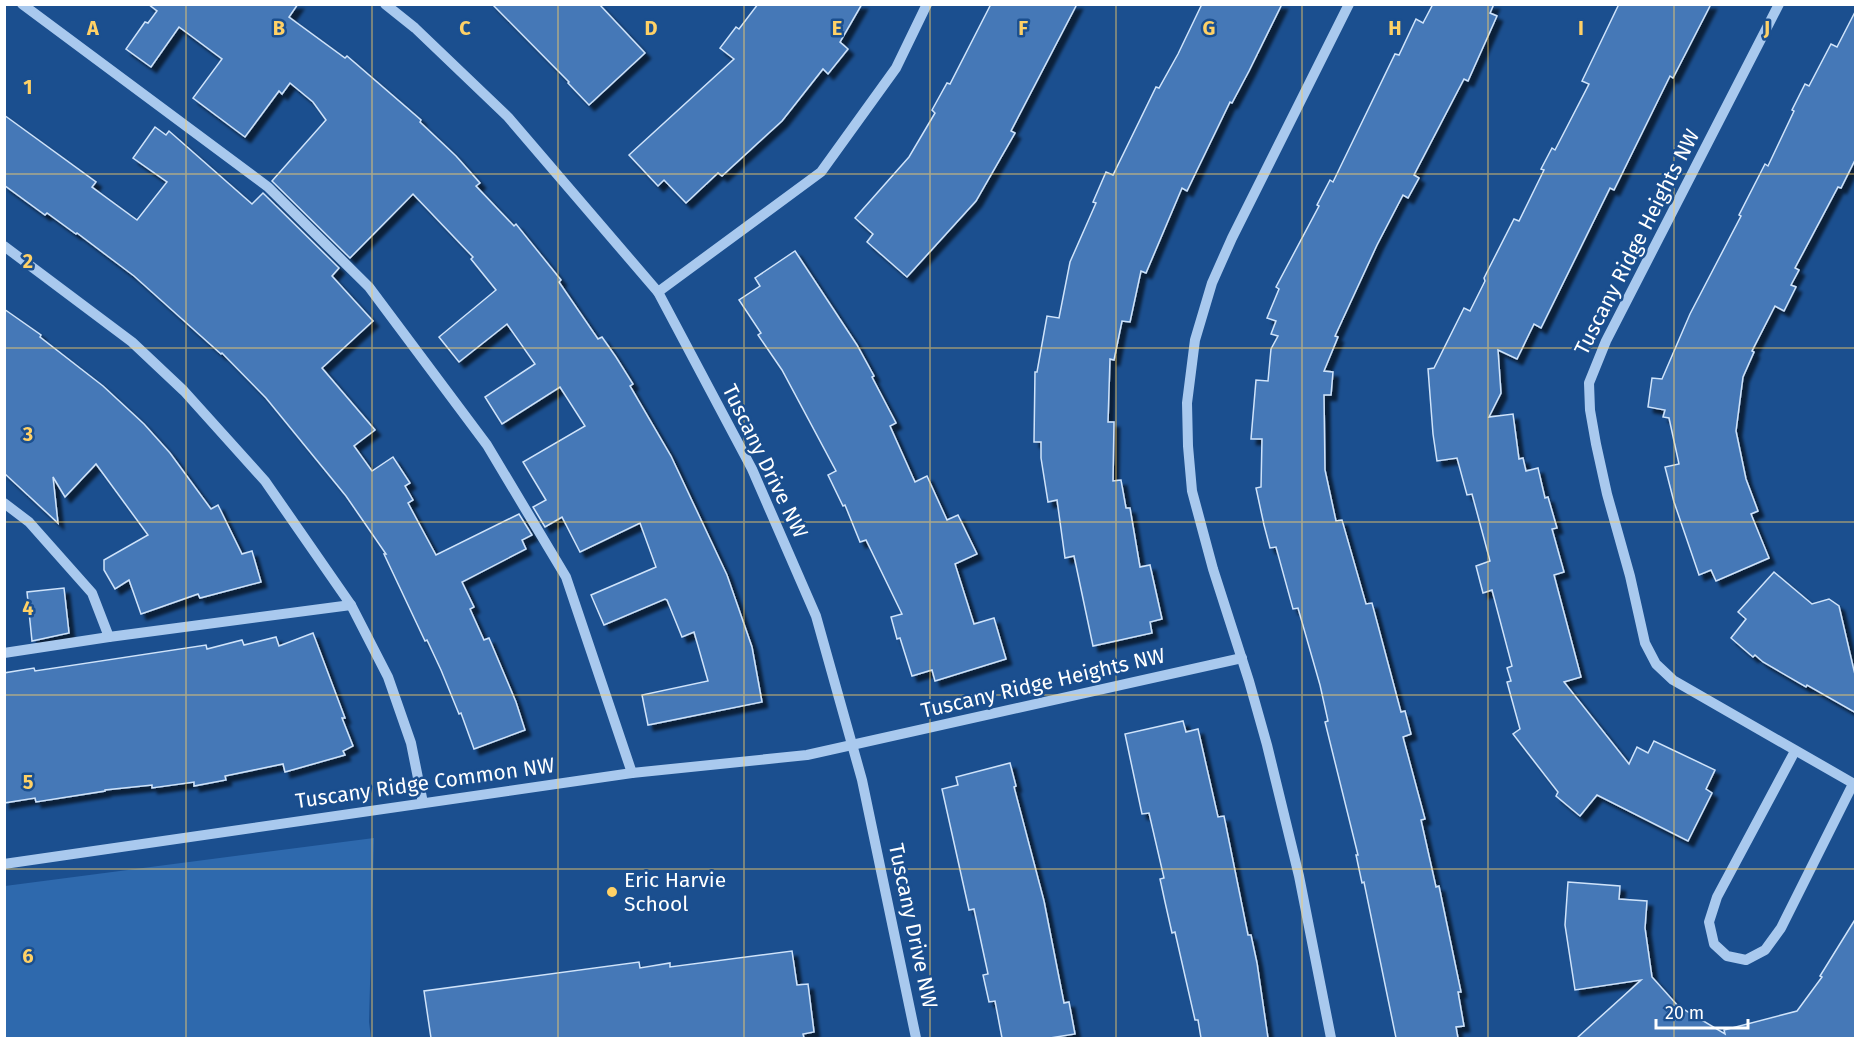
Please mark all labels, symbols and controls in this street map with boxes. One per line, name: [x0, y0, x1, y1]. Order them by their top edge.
text: A: [86, 16, 100, 40]
text: B: [273, 16, 285, 40]
text: C: [459, 16, 471, 40]
text: D: [644, 16, 658, 40]
text: E: [832, 16, 842, 40]
text: F: [1018, 16, 1028, 40]
text: G: [1203, 16, 1215, 40]
text: H: [1388, 16, 1402, 40]
text: I: [1578, 16, 1584, 40]
text: J: [1763, 16, 1770, 40]
text: 1: [23, 75, 33, 99]
street label: Tuscany Ridge Heights NW: [1569, 125, 1705, 359]
text: 2: [23, 249, 33, 273]
street label: Tuscany Drive NW: [717, 380, 813, 542]
text: 3: [22, 422, 33, 446]
text: 4: [22, 596, 34, 620]
street label: Tuscany Ridge Heights NW: [918, 642, 1168, 724]
street label: Tuscany Ridge Common NW: [294, 752, 556, 814]
text: 5: [23, 770, 34, 794]
street label: Tuscany Drive NW: [883, 841, 943, 1011]
place label: Eric Harvie School: [624, 867, 726, 917]
marker: Eric Harvie School: [605, 885, 619, 899]
text: 6: [22, 944, 34, 968]
scale bar: [1656, 992, 1748, 1030]
text: 20 m: [1665, 1002, 1704, 1024]

